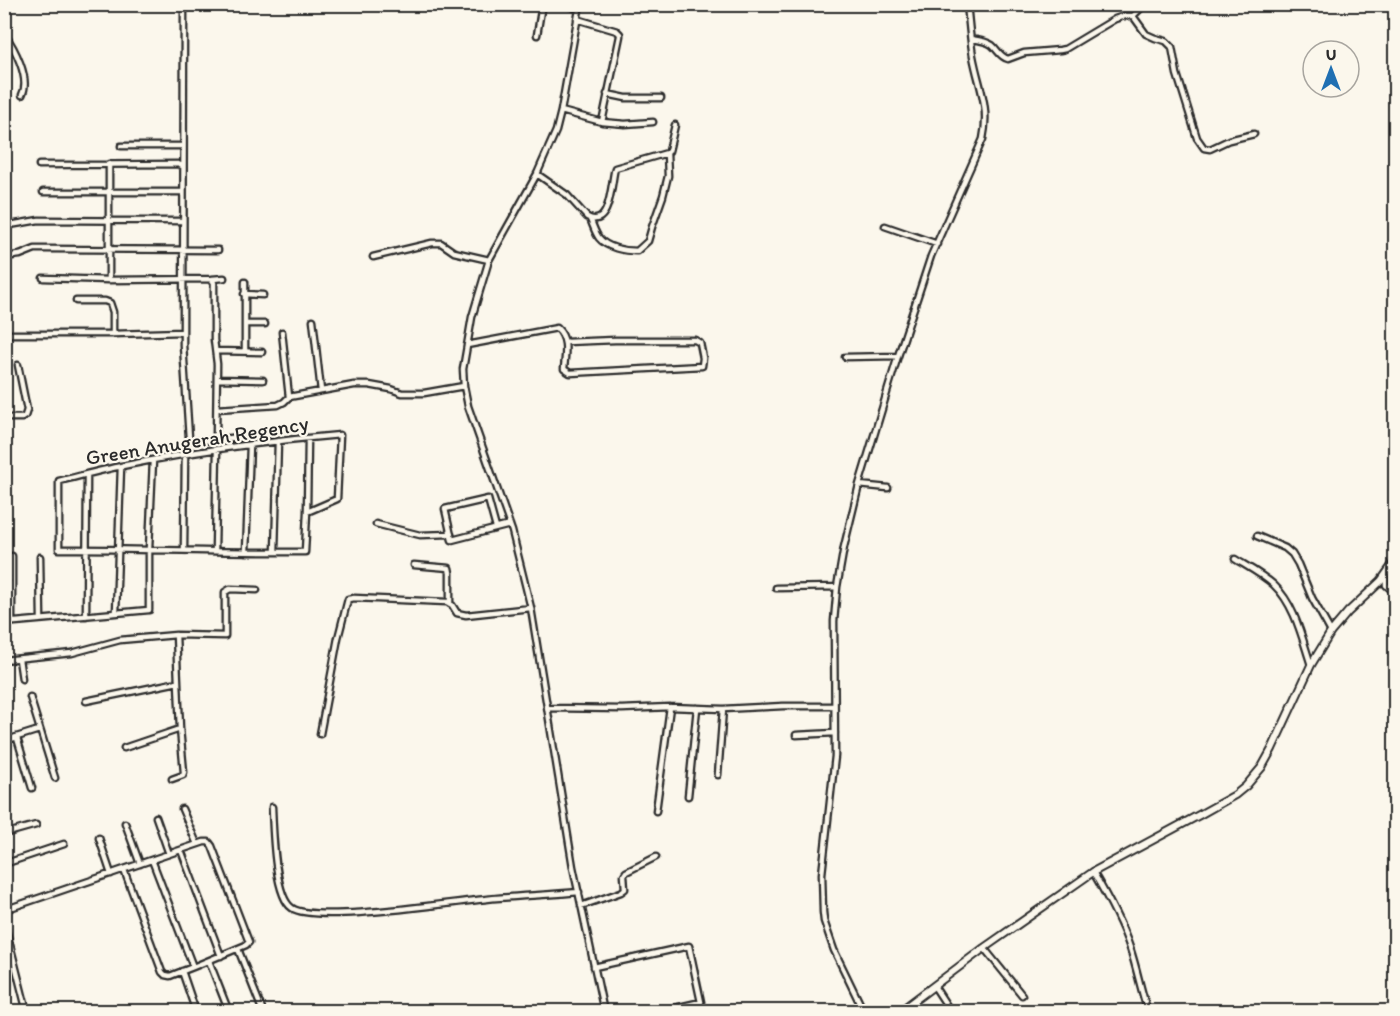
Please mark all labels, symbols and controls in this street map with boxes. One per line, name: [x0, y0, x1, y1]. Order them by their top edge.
north arrow: [1301, 39, 1361, 99]
text: U: [1326, 45, 1336, 64]
street label: Green Anugerah Regency: [84, 410, 310, 470]

